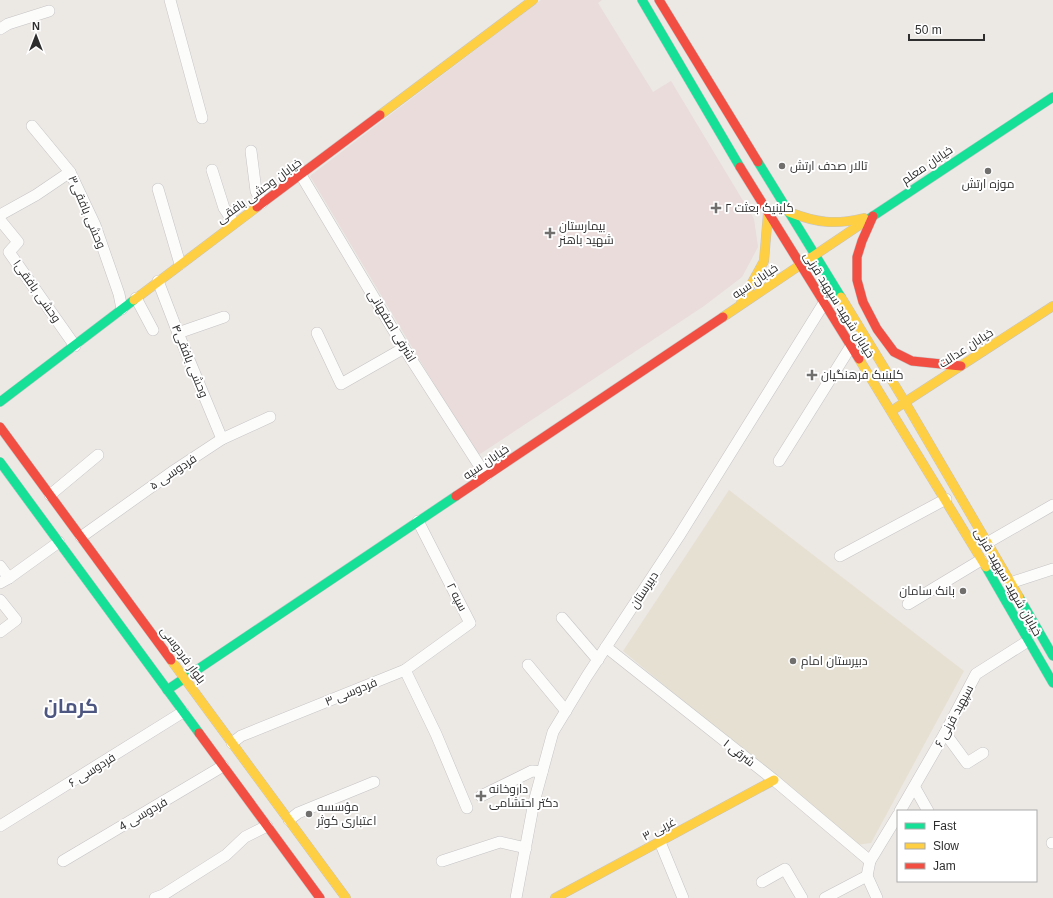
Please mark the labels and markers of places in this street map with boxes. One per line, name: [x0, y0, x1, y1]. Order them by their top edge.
place label: تالار صدف ارتش: [790, 159, 868, 173]
marker: تالار صدف ارتش: [777, 161, 787, 171]
marker: موزه ارتش: [983, 166, 993, 176]
place label: موزه ارتش: [962, 177, 1014, 191]
place label: کلینیک بعثت ۲: [725, 201, 794, 215]
marker: کلینیک بعثت ۲: [710, 202, 722, 214]
place label: بیمارستان شهید باهنر: [558, 219, 614, 247]
marker: بیمارستان شهید باهنر: [544, 227, 556, 239]
place label: کلینیک فرهنگیان: [821, 368, 903, 382]
marker: کلینیک فرهنگیان: [806, 369, 818, 381]
place label: بانک سامان: [899, 584, 955, 598]
marker: بانک سامان: [958, 586, 968, 596]
place label: دبیرستان امام: [801, 654, 868, 669]
marker: دبیرستان امام: [788, 656, 798, 666]
place label: داروخانه دکتر احتشامی: [489, 782, 559, 810]
marker: داروخانه دکتر احتشامی: [476, 791, 486, 801]
place label: مؤسسه اعتباری کوثر: [316, 800, 376, 828]
marker: مؤسسه اعتباری کوثر: [304, 809, 314, 819]

